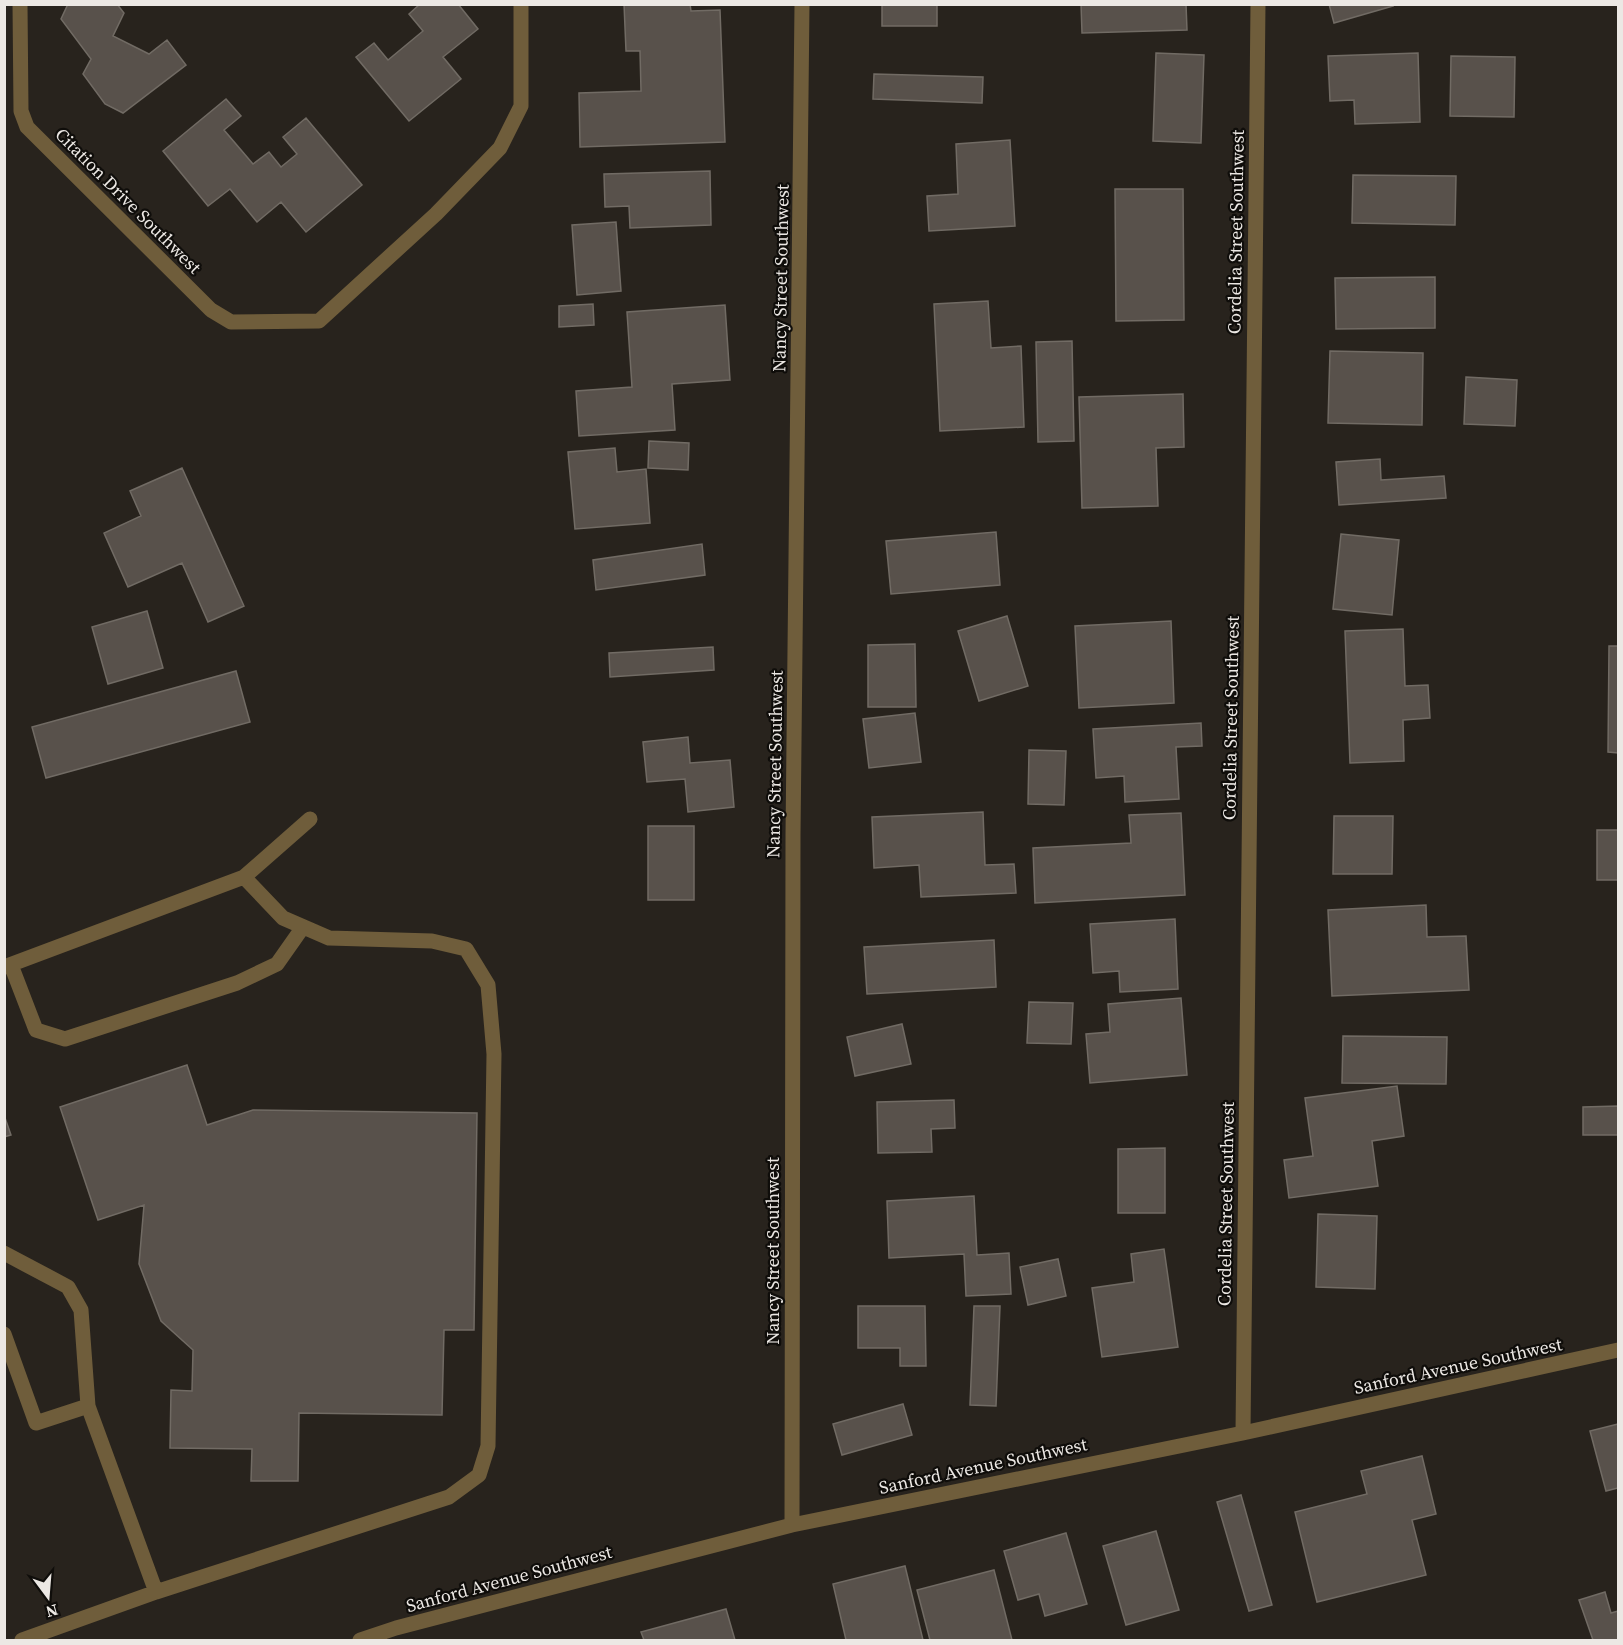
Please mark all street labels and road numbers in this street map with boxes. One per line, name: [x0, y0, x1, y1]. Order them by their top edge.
street label: Citation Drive Southwest: [50, 122, 207, 279]
street label: Cordelia Street Southwest: [1221, 129, 1250, 334]
street label: Nancy Street Southwest: [766, 184, 795, 372]
street label: Cordelia Street Southwest: [1216, 615, 1245, 820]
street label: Nancy Street Southwest: [760, 670, 789, 858]
street label: Cordelia Street Southwest: [1211, 1101, 1240, 1306]
street label: Nancy Street Southwest: [760, 1157, 785, 1345]
street label: Sanford Avenue Southwest: [1352, 1331, 1564, 1400]
street label: Sanford Avenue Southwest: [877, 1431, 1089, 1500]
street label: Sanford Avenue Southwest: [403, 1539, 615, 1618]

